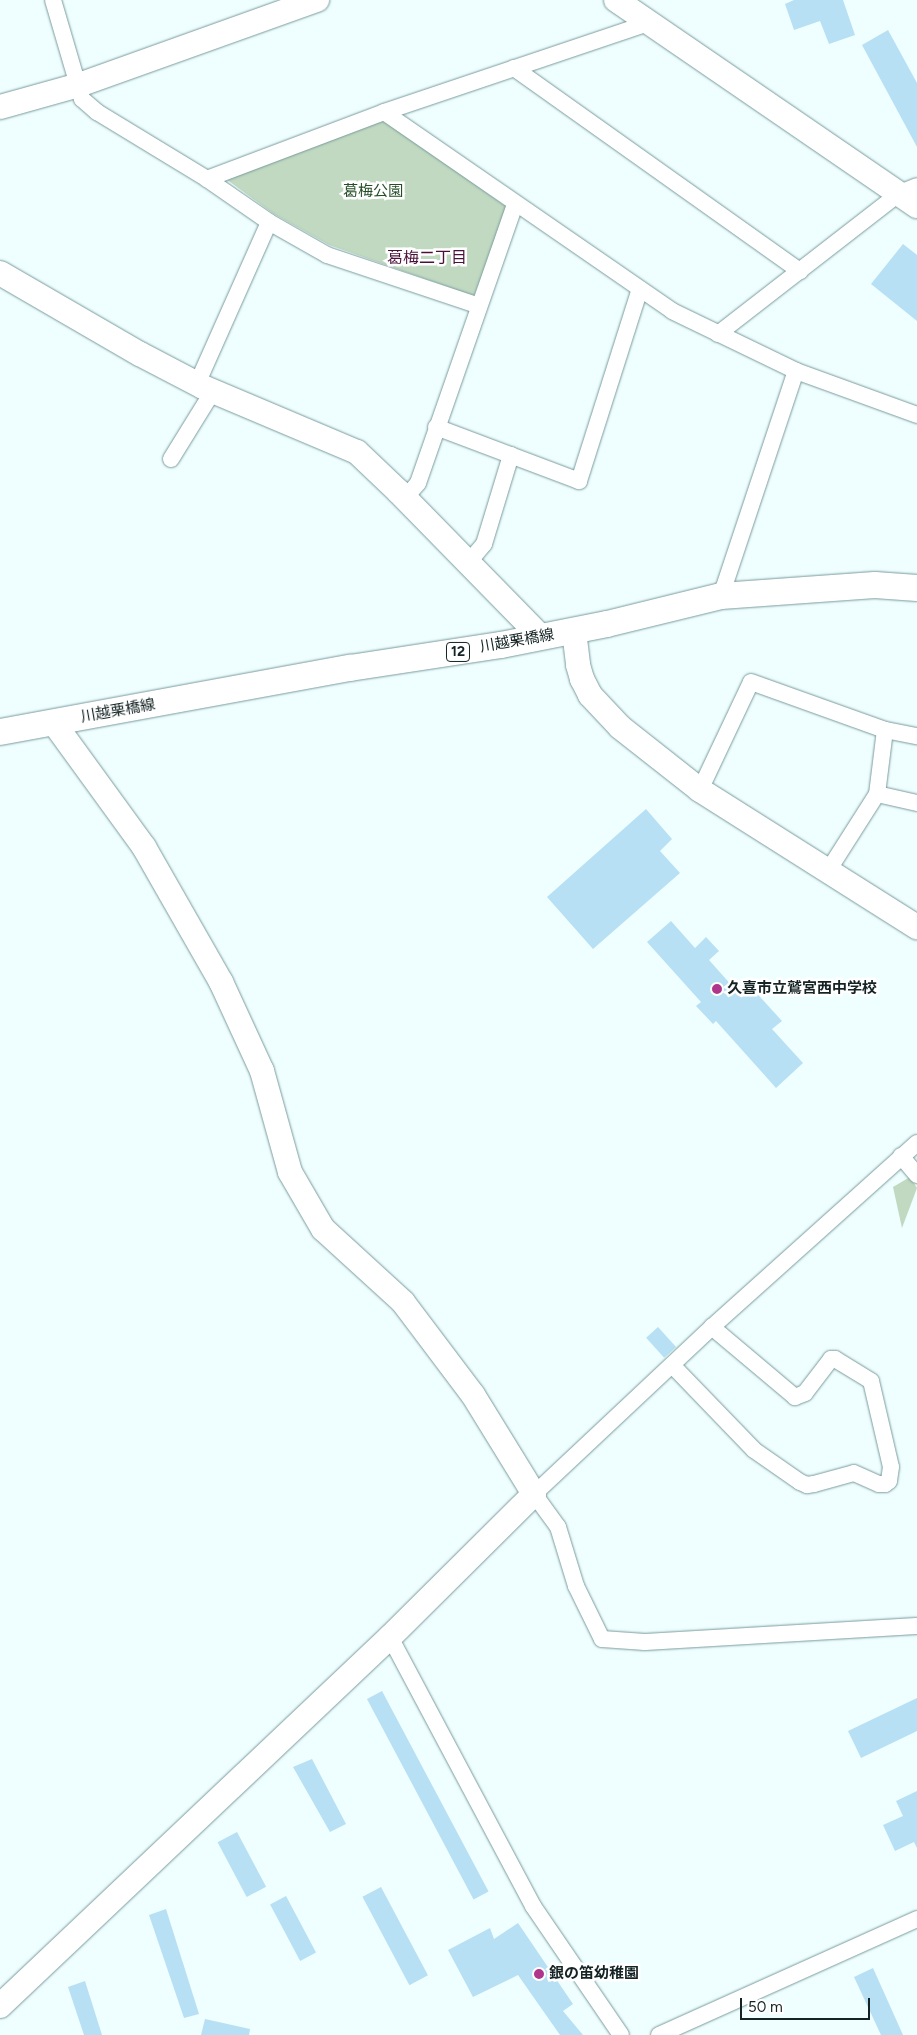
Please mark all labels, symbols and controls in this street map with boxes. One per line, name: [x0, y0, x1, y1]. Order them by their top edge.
park label: 葛梅公園: [343, 183, 403, 201]
district label: 葛梅二丁目: [387, 248, 467, 268]
street label: 川越栗橋線: [479, 626, 555, 656]
road number: 12: [446, 640, 470, 664]
street label: 川越栗橋線: [80, 696, 156, 726]
place label: 久喜市立鷲宮西中学校: [727, 980, 877, 998]
marker: 久喜市立鷲宮西中学校: [711, 983, 723, 995]
place label: 銀の笛幼稚園: [549, 1965, 639, 1983]
marker: 銀の笛幼稚園: [533, 1968, 545, 1980]
scale bar: [742, 1988, 872, 2020]
text: 50 m: [748, 1998, 783, 2016]

